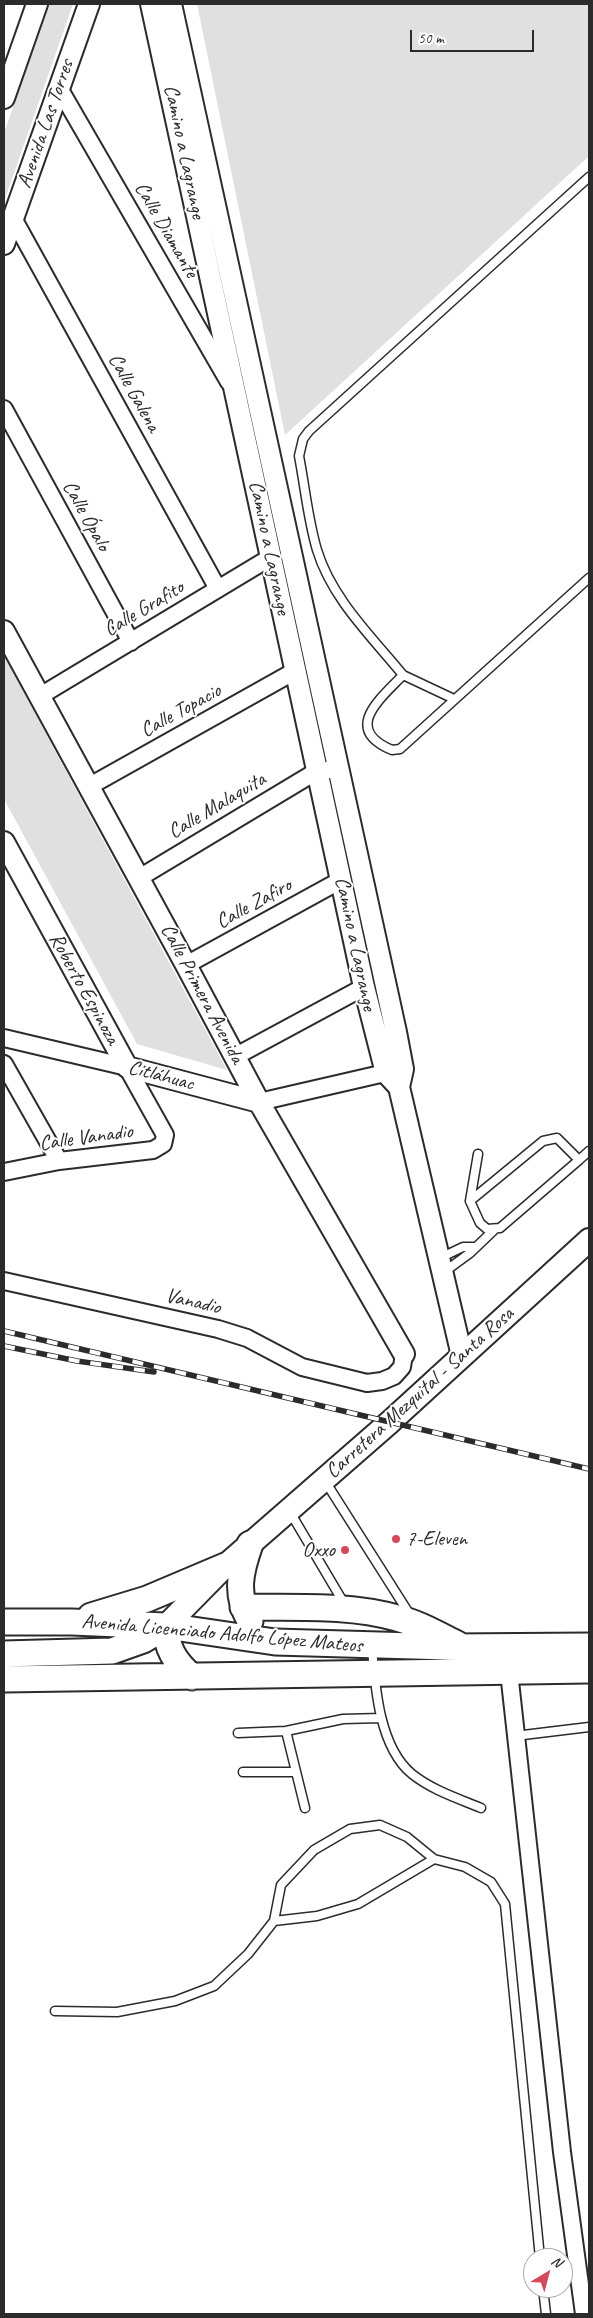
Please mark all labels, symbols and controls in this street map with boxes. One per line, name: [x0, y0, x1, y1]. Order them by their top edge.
scale bar: [413, 20, 537, 52]
text: 50 m: [418, 29, 444, 48]
street label: Avenida Las Torres: [12, 56, 80, 192]
street label: Camino a Lagrange: [158, 83, 210, 221]
street label: Calle Diamante: [128, 178, 204, 282]
street label: Calle Galena: [102, 349, 166, 437]
street label: Calle Ópalo: [56, 476, 116, 556]
street label: Camino a Lagrange: [243, 479, 295, 617]
street label: Calle Grafito: [99, 575, 189, 643]
street label: Calle Topacio: [136, 679, 226, 743]
street label: Calle Malaquita: [164, 767, 270, 845]
street label: Calle Zafiro: [212, 873, 296, 935]
street label: Camino a Lagrange: [329, 875, 381, 1013]
street label: Calle Primera Avenida: [155, 920, 249, 1068]
street label: Roberto Espinoza: [43, 929, 125, 1049]
street label: Citláhuac: [125, 1055, 197, 1097]
street label: Calle Vanadio: [38, 1119, 134, 1157]
street label: Vanadio: [163, 1283, 223, 1321]
street label: Carretera Mezquital - Santa Rosa: [321, 1302, 519, 1484]
place label: 7-Eleven: [406, 1526, 467, 1552]
marker: 7-Eleven: [390, 1533, 402, 1545]
place label: Oxxo: [302, 1537, 335, 1563]
marker: Oxxo: [339, 1544, 351, 1556]
street label: Avenida Licenciado Adolfo López Mateos: [81, 1609, 363, 1659]
north arrow: [523, 2248, 573, 2298]
text: N: [548, 2252, 565, 2271]

